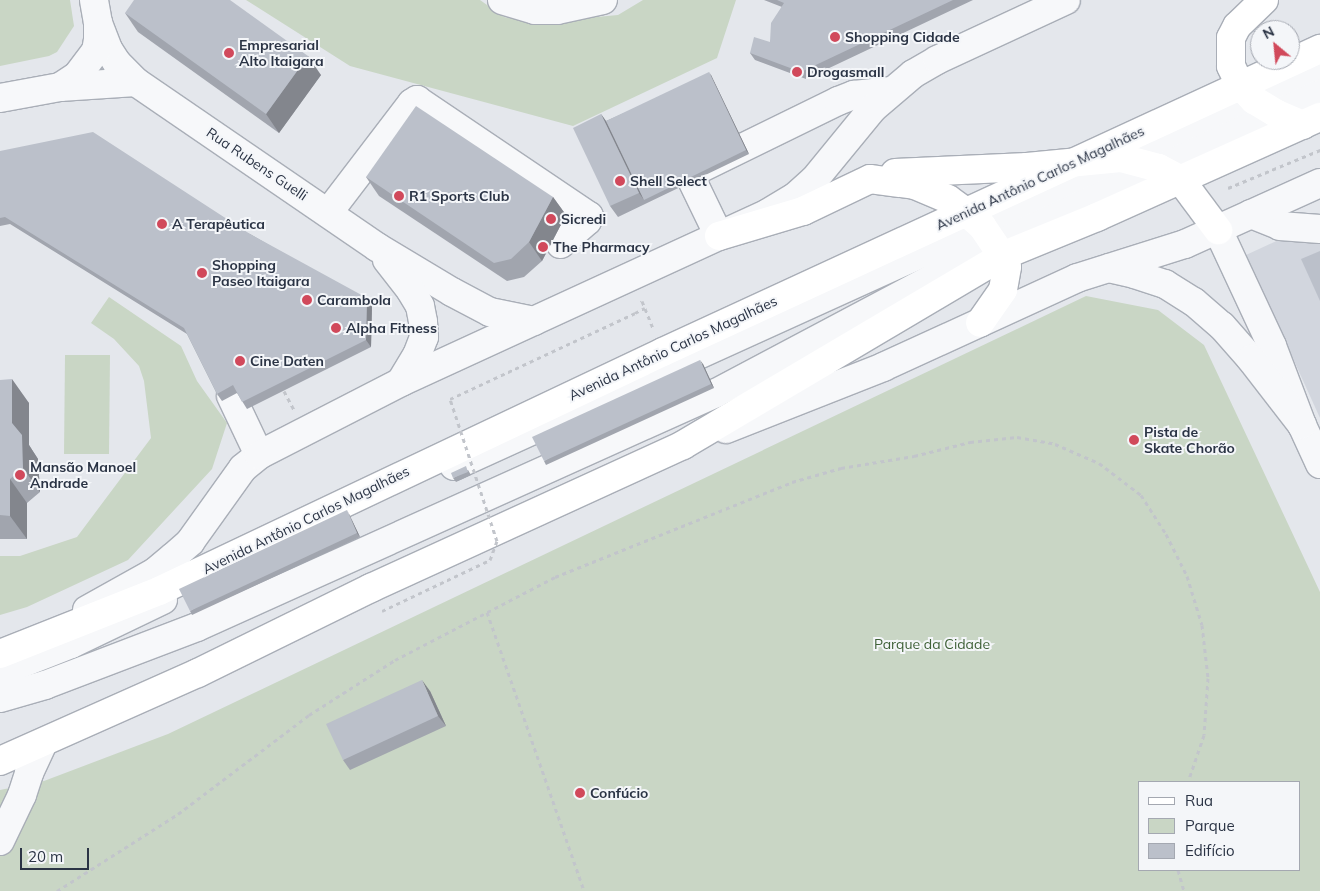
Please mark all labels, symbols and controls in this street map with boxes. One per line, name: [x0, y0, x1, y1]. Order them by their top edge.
north arrow: [1250, 20, 1300, 70]
text: N: [1260, 22, 1277, 43]
place label: Shopping Cidade: [845, 29, 960, 45]
marker: Shopping Cidade: [829, 31, 841, 43]
place label: Empresarial Alto Itaigara: [239, 37, 324, 70]
marker: Empresarial Alto Itaigara: [223, 47, 235, 59]
place label: Drogasmall: [807, 64, 884, 80]
marker: Drogasmall: [791, 66, 803, 78]
street label: Avenida Antônio Carlos Magalhães: [933, 122, 1147, 234]
street label: Rua Rubens Guelli: [203, 124, 311, 204]
place label: Shell Select: [630, 173, 707, 189]
marker: Shell Select: [614, 175, 626, 187]
place label: R1 Sports Club: [409, 188, 509, 204]
marker: R1 Sports Club: [393, 190, 405, 202]
place label: Sicredi: [561, 211, 606, 227]
marker: Sicredi: [545, 213, 557, 225]
place label: A Terapêutica: [172, 216, 265, 232]
marker: A Terapêutica: [156, 218, 168, 230]
place label: The Pharmacy: [553, 239, 650, 255]
marker: The Pharmacy: [537, 241, 549, 253]
place label: Shopping Paseo Itaigara: [212, 257, 310, 290]
marker: Shopping Paseo Itaigara: [196, 267, 208, 279]
place label: Carambola: [317, 292, 391, 308]
street label: Avenida Antônio Carlos Magalhães: [566, 292, 780, 404]
marker: Carambola: [301, 294, 313, 306]
place label: Alpha Fitness: [346, 320, 437, 336]
marker: Alpha Fitness: [330, 322, 342, 334]
place label: Cine Daten: [250, 353, 324, 369]
marker: Cine Daten: [234, 355, 246, 367]
place label: Pista de Skate Chorão: [1144, 424, 1235, 457]
marker: Pista de Skate Chorão: [1128, 434, 1140, 446]
place label: Mansão Manoel Andrade: [30, 459, 136, 492]
street label: Avenida Antônio Carlos Magalhães: [200, 463, 412, 577]
marker: Mansão Manoel Andrade: [14, 469, 26, 481]
park label: Parque da Cidade: [874, 636, 990, 652]
legend: [1138, 781, 1300, 871]
place label: Confúcio: [590, 785, 648, 801]
marker: Confúcio: [574, 787, 586, 799]
text: Rua: [1185, 791, 1213, 810]
text: Parque: [1185, 816, 1235, 835]
scale bar: [22, 838, 91, 870]
text: Edifício: [1185, 841, 1235, 860]
text: 20 m: [28, 847, 63, 866]

